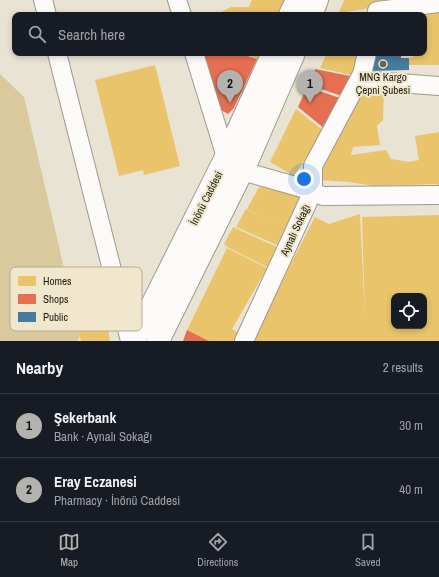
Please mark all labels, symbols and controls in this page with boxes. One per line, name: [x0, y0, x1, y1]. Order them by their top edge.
search box: [12, 12, 427, 56]
icon: search: [26, 23, 48, 45]
text: Search here: [58, 24, 125, 45]
marker: MNG Kargo Çepni Şubesi: [378, 59, 388, 69]
pin: 2: [217, 70, 243, 103]
pin: 1: [297, 70, 323, 103]
place label: MNG Kargo Çepni Şubesi: [356, 70, 410, 97]
street label: İnönü Caddesi: [186, 169, 226, 227]
your location: [294, 169, 314, 189]
street label: Aynalı Sokağı: [277, 202, 313, 259]
legend: [10, 267, 142, 331]
text: Homes: [43, 274, 72, 288]
text: Shops: [43, 292, 69, 306]
map controls: [391, 293, 427, 329]
button: locate: [391, 293, 427, 329]
text: Public: [43, 310, 69, 324]
text: Nearby: [16, 356, 63, 379]
text: 2 results: [383, 359, 423, 376]
text: Şekerbank: [54, 407, 116, 428]
text: 1: [26, 417, 32, 434]
text: 30 m: [399, 417, 423, 434]
text: Bank · Aynalı Sokağı: [54, 428, 152, 445]
text: Eray Eczanesi: [54, 471, 137, 492]
text: 2: [26, 481, 32, 498]
text: 40 m: [399, 481, 423, 498]
text: Pharmacy · İnönü Caddesi: [54, 492, 180, 509]
tab: Map: [58, 531, 80, 569]
tab: Directions: [197, 531, 238, 569]
tab: Saved: [355, 531, 381, 569]

